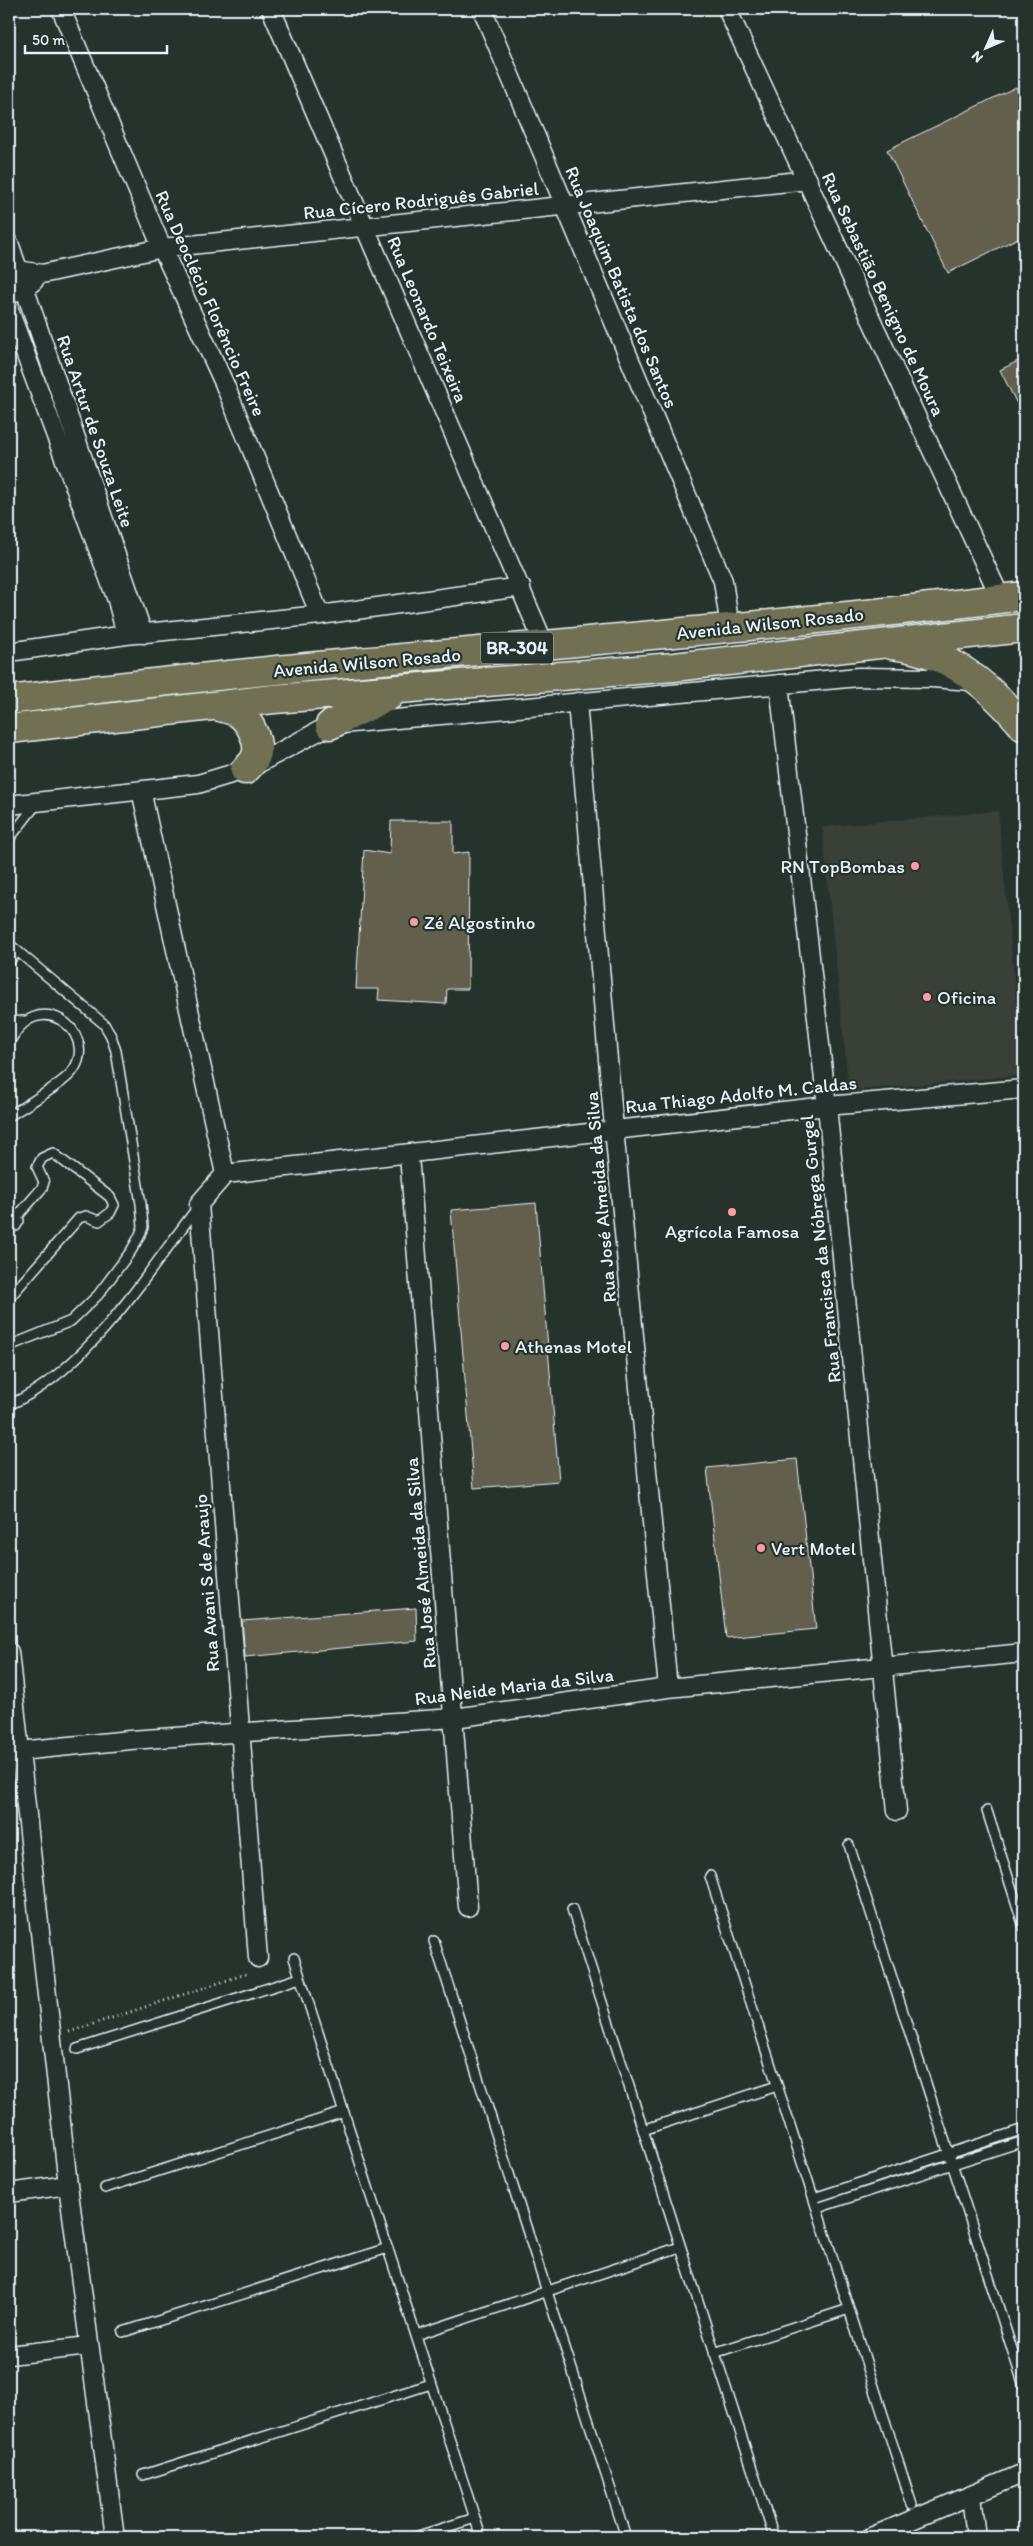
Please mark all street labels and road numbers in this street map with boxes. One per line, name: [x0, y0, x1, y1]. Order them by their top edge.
street label: Rua Joaquim Batista dos Santos: [560, 163, 683, 412]
street label: Rua Sebastião Benigno de Moura: [817, 168, 950, 420]
street label: Rua Cícero Rodriguês Gabriel: [302, 177, 541, 224]
street label: Rua Deoclécio Florêncio Freire: [150, 187, 271, 420]
street label: Rua Leonardo Teixeira: [382, 233, 473, 406]
street label: Rua Artur de Souza Leite: [52, 332, 139, 530]
street label: Avenida Wilson Rosado: [675, 602, 865, 645]
road number: BR-304: [481, 632, 553, 664]
street label: Avenida Wilson Rosado: [272, 643, 462, 682]
street label: Rua Thiago Adolfo M. Caldas: [624, 1071, 858, 1118]
street label: Rua José Almeida da Silva: [580, 1090, 621, 1303]
street label: Rua Francisca da Nóbrega Gurgel: [795, 1113, 846, 1384]
street label: Rua José Almeida da Silva: [400, 1456, 441, 1669]
street label: Rua Avani S de Araujo: [189, 1493, 224, 1673]
street label: Rua Neide Maria da Silva: [413, 1663, 615, 1710]

